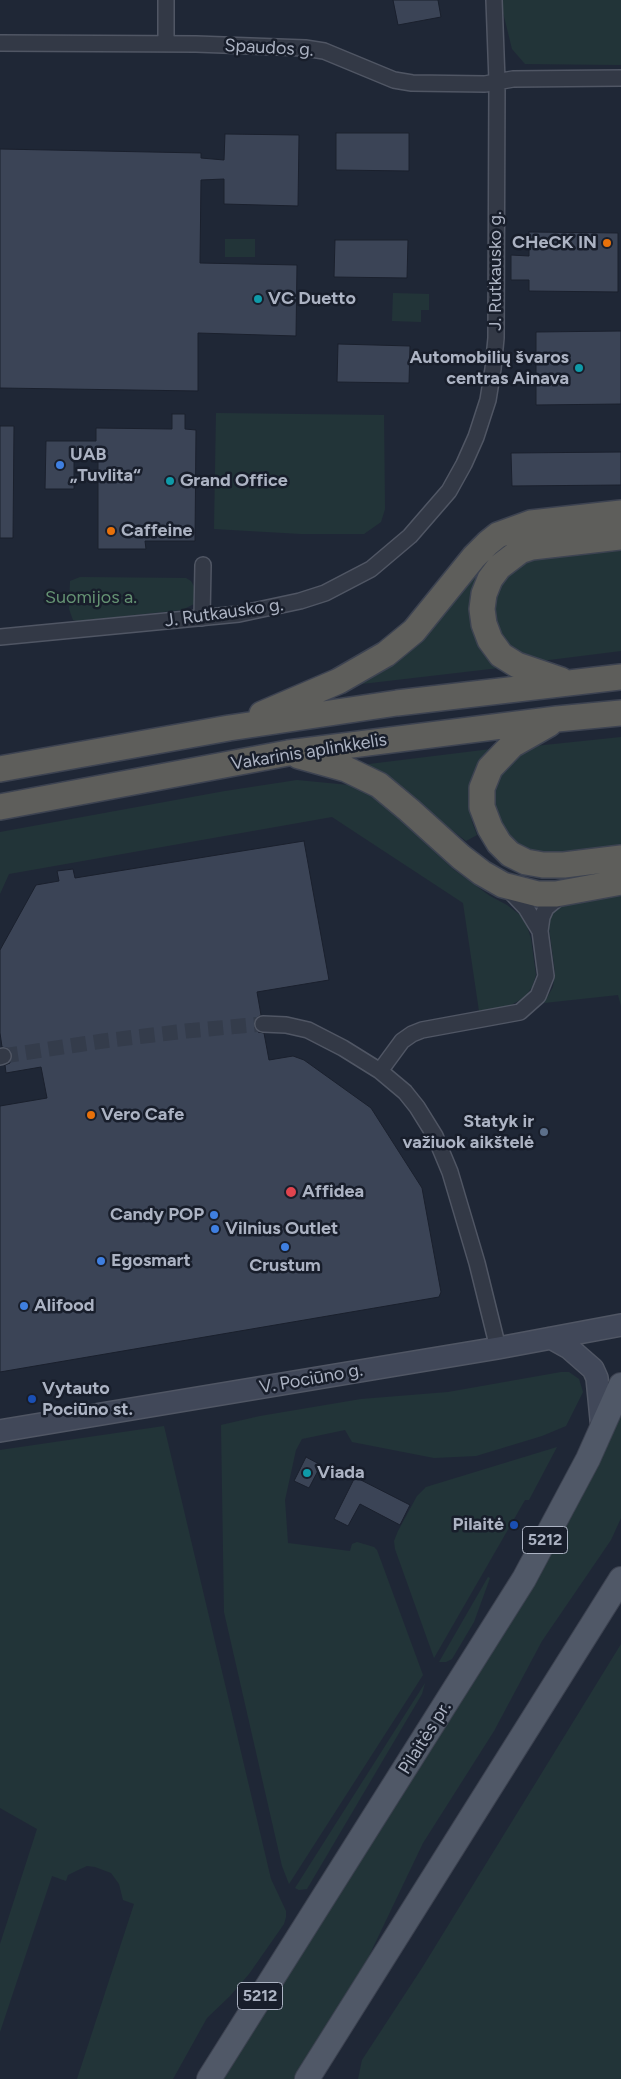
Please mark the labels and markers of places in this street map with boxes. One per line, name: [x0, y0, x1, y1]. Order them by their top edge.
place label: CHeCK IN: [512, 232, 597, 254]
marker: CHeCK IN: [601, 237, 613, 249]
place label: VC Duetto: [268, 288, 356, 310]
marker: VC Duetto: [252, 293, 264, 305]
place label: Automobilių švaros centras Ainava: [410, 347, 569, 389]
marker: Automobilių švaros centras Ainava: [573, 362, 585, 374]
place label: UAB „Tuvlita“: [70, 444, 141, 486]
marker: UAB „Tuvlita“: [54, 459, 66, 471]
place label: Grand Office: [180, 470, 288, 492]
marker: Grand Office: [164, 475, 176, 487]
place label: Caffeine: [121, 520, 192, 542]
marker: Caffeine: [105, 525, 117, 537]
place label: Vero Cafe: [101, 1104, 184, 1126]
marker: Vero Cafe: [85, 1109, 97, 1121]
place label: Statyk ir važiuok aikštelė: [403, 1111, 534, 1154]
marker: Statyk ir važiuok aikštelė: [538, 1126, 550, 1138]
place label: Affidea: [302, 1181, 364, 1203]
marker: Affidea: [284, 1185, 298, 1199]
place label: Candy POP: [110, 1204, 204, 1226]
marker: Candy POP: [208, 1209, 220, 1221]
place label: Vilnius Outlet: [225, 1218, 338, 1240]
marker: Vilnius Outlet: [209, 1223, 221, 1235]
marker: Crustum: [279, 1241, 291, 1253]
place label: Egosmart: [111, 1250, 191, 1272]
marker: Egosmart: [95, 1255, 107, 1267]
place label: Crustum: [249, 1255, 321, 1277]
place label: Alifood: [34, 1295, 94, 1317]
marker: Alifood: [18, 1300, 30, 1312]
place label: Vytauto Pociūno st.: [42, 1378, 133, 1420]
marker: Vytauto Pociūno st.: [26, 1393, 38, 1405]
place label: Viada: [317, 1462, 365, 1484]
marker: Viada: [301, 1467, 313, 1479]
place label: Pilaitė: [453, 1514, 504, 1536]
marker: Pilaitė: [508, 1519, 520, 1531]

